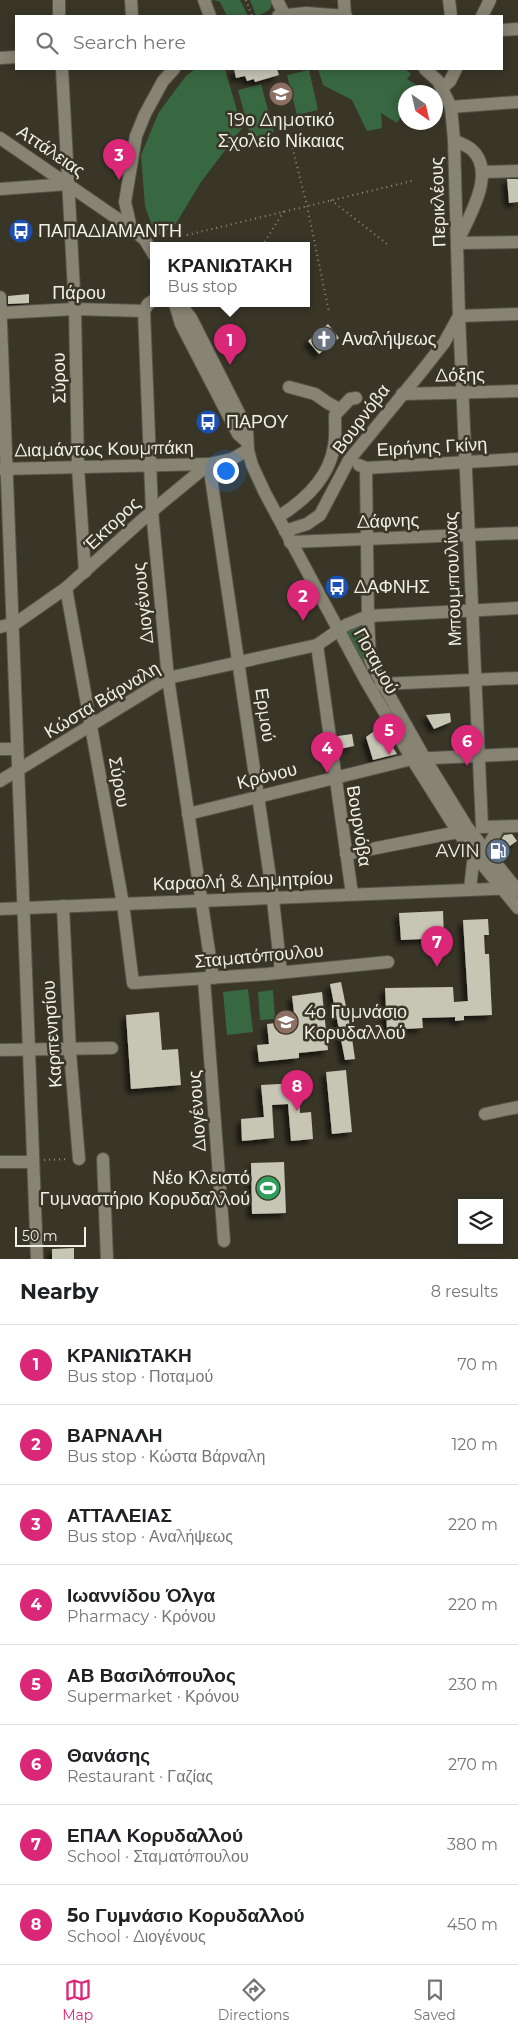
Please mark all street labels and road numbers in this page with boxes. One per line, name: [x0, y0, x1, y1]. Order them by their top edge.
street label: Αττάλειας: [13, 120, 89, 182]
street label: Περικλέους: [425, 156, 451, 248]
street label: Πάρου: [52, 282, 106, 304]
street label: Σύρου: [48, 352, 70, 404]
street label: Δόξης: [435, 364, 485, 386]
street label: Βουρνόβα: [328, 380, 394, 458]
street label: Ειρήνης Γκίνη: [376, 433, 488, 461]
street label: Διαμάντως Κουμπάκη: [14, 436, 194, 462]
street label: Έκτορος: [79, 492, 145, 556]
street label: Δάφνης: [356, 509, 420, 533]
street label: Μπουμπουλίνας: [440, 511, 466, 647]
street label: Διογένους: [128, 561, 158, 645]
street label: Ποταμού: [349, 624, 403, 698]
street label: Κώστα Βάρναλη: [40, 657, 164, 743]
street label: Ερμού: [250, 687, 280, 743]
street label: Σύρου: [104, 755, 134, 809]
street label: Κρόνου: [235, 758, 299, 794]
street label: Βουρνόβα: [342, 784, 376, 868]
street label: Καραολή & Δημητρίου: [152, 867, 334, 895]
street label: Σταματόπουλου: [193, 939, 325, 973]
street label: Καρπενησίου: [37, 980, 67, 1088]
street label: Διογένους: [183, 1069, 211, 1152]

